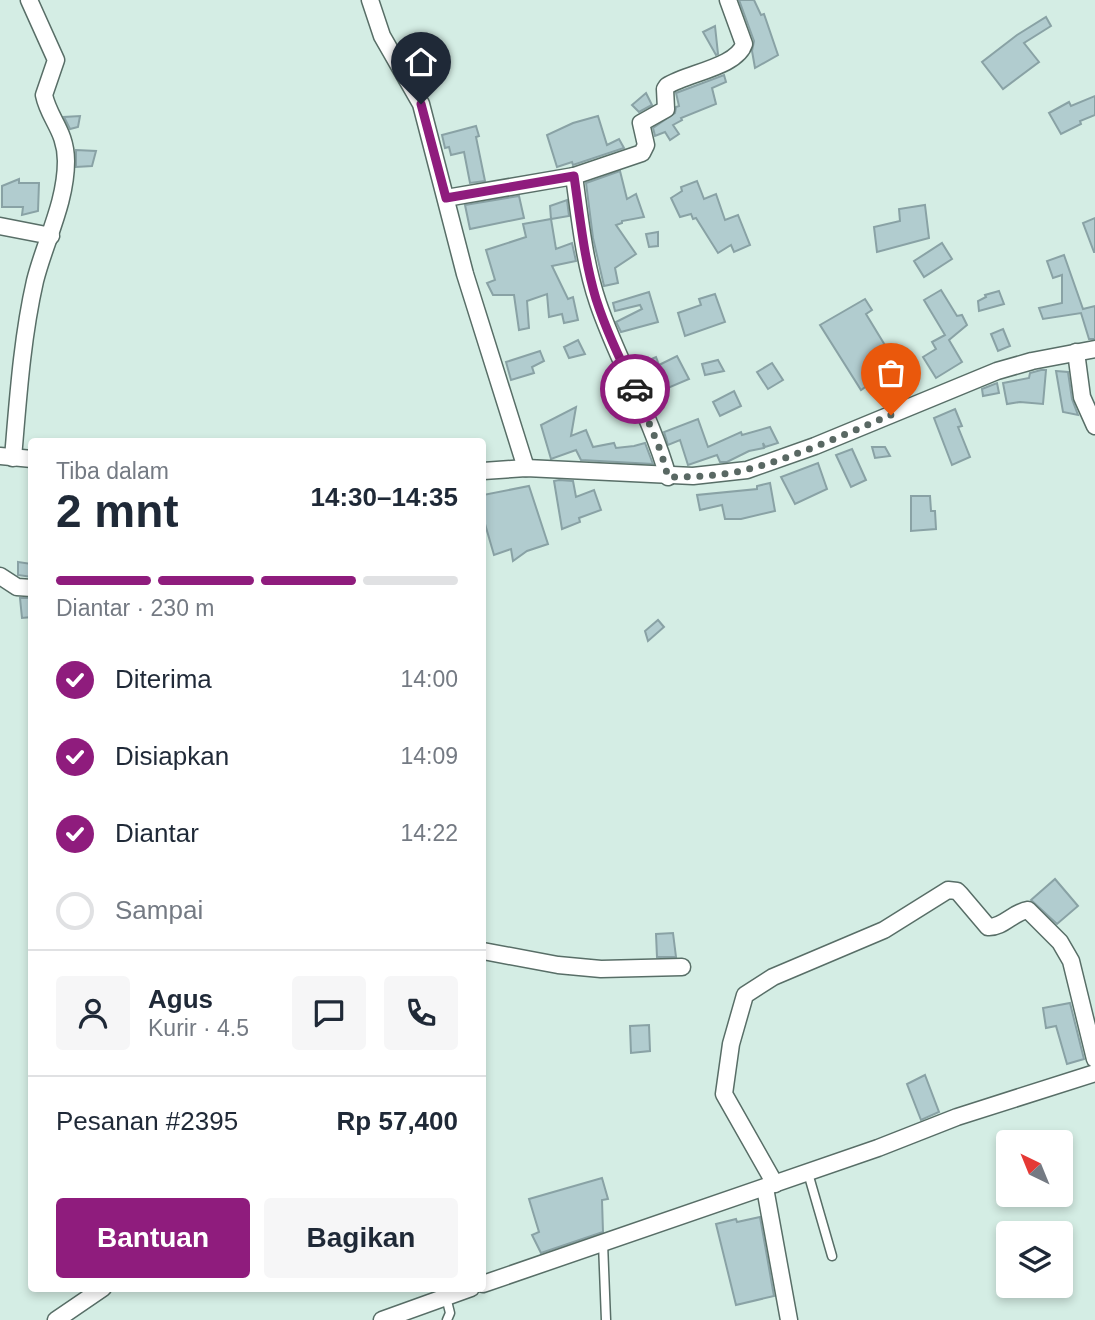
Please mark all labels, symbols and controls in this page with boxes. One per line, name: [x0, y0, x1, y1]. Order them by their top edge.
pin: [391, 32, 451, 104]
icon: home: [402, 43, 440, 81]
pin: [861, 343, 921, 415]
courier: [600, 354, 670, 424]
icon: bag: [872, 354, 910, 392]
icon: car: [616, 370, 654, 408]
text: Tiba dalam: [56, 458, 169, 484]
text: 14:30–14:35: [311, 482, 458, 512]
text: 2 mnt: [56, 485, 179, 537]
text: Diantar · 230 m: [56, 595, 215, 621]
icon: check: [56, 661, 94, 699]
text: Diterima: [115, 664, 212, 694]
text: 14:00: [400, 666, 458, 692]
icon: check: [56, 738, 94, 776]
text: Disiapkan: [115, 741, 229, 771]
text: 14:09: [400, 743, 458, 769]
icon: check: [56, 815, 94, 853]
text: Diantar: [115, 818, 199, 848]
text: 14:22: [400, 820, 458, 846]
text: Sampai: [115, 895, 203, 925]
button: person: [56, 976, 130, 1050]
button: chat: [292, 976, 366, 1050]
button: phone: [384, 976, 458, 1050]
text: Agus: [148, 984, 213, 1014]
text: Kurir · 4.5: [148, 1015, 249, 1041]
text: Pesanan #2395: [56, 1106, 238, 1136]
text: Rp 57,400: [337, 1106, 458, 1136]
north arrow: [996, 1130, 1073, 1208]
map controls: [996, 1130, 1073, 1298]
button: Bantuan: [56, 1198, 250, 1278]
button: Bagikan: [264, 1198, 458, 1278]
button: layers: [996, 1221, 1073, 1298]

